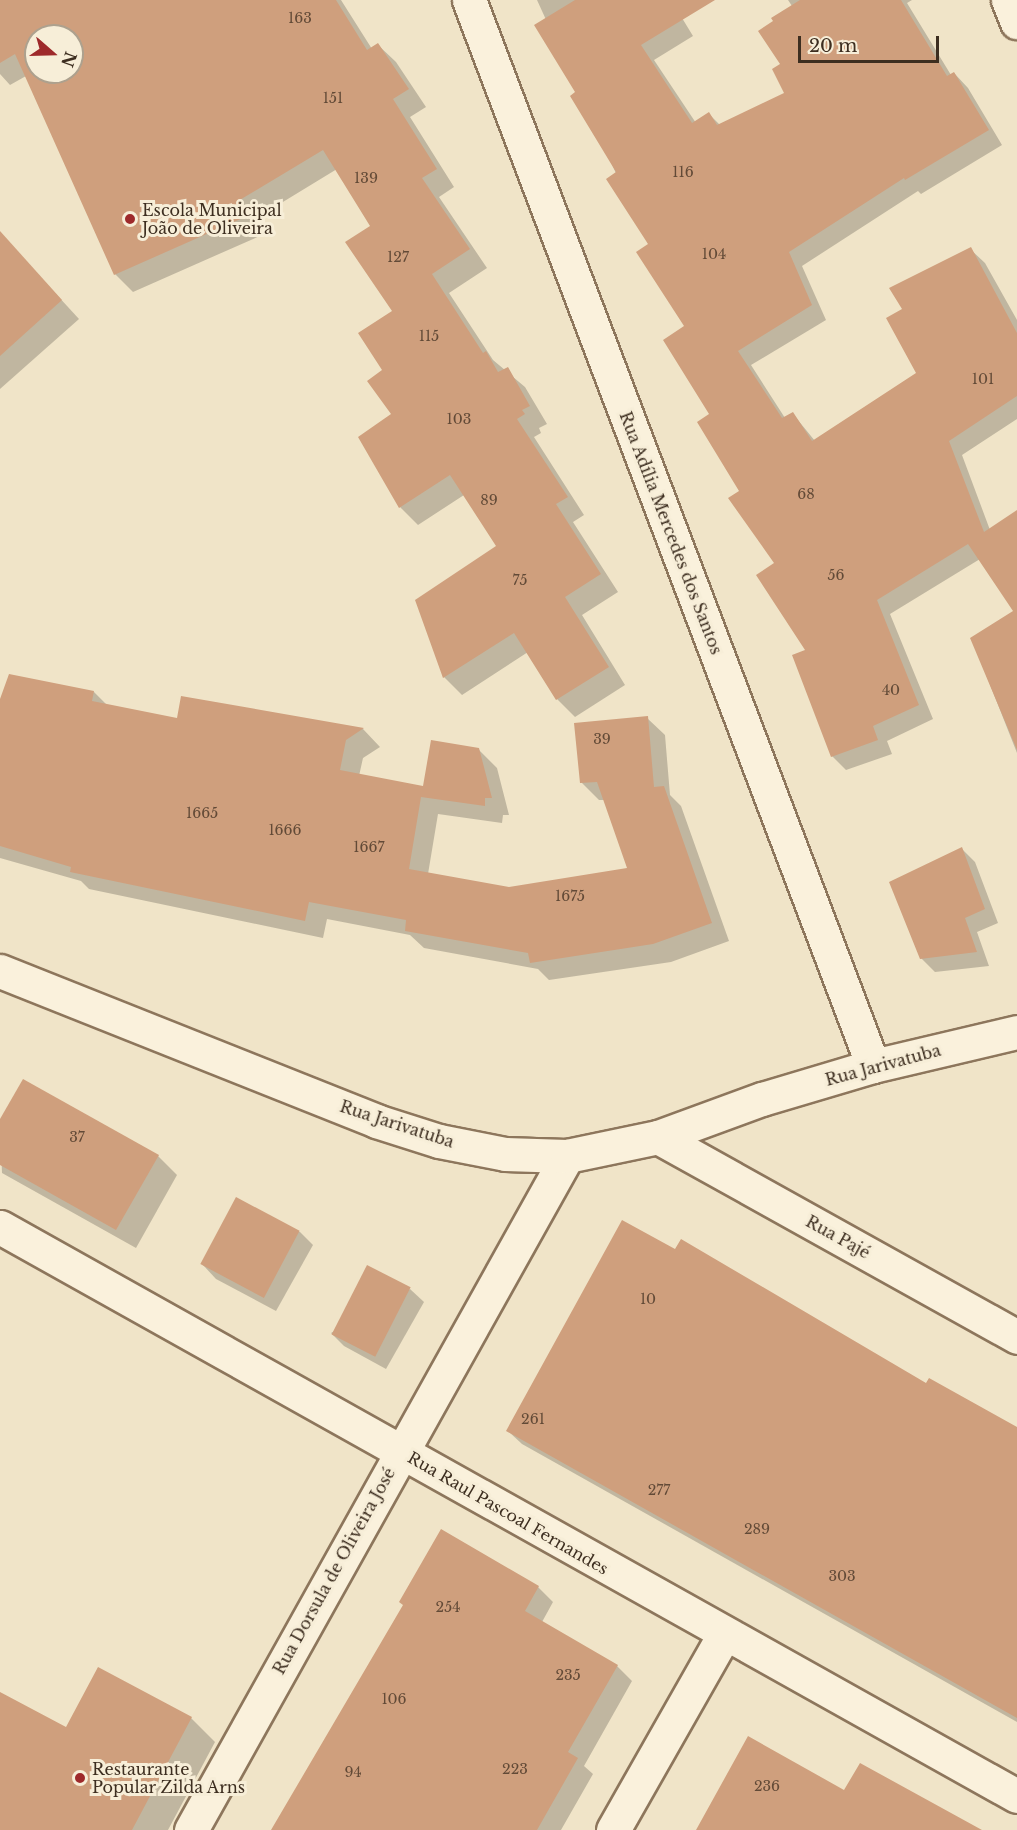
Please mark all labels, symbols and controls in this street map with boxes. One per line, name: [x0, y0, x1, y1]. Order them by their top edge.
house number: 163: [288, 10, 312, 26]
north arrow: [24, 24, 84, 84]
scale bar: [801, 24, 942, 62]
text: 20 m: [809, 35, 857, 57]
text: N: [57, 49, 81, 70]
house number: 151: [323, 90, 343, 106]
house number: 116: [672, 164, 694, 180]
house number: 139: [354, 170, 378, 186]
place label: Escola Municipal João de Oliveira: [142, 200, 282, 238]
marker: Escola Municipal João de Oliveira: [123, 212, 137, 226]
house number: 104: [702, 246, 726, 262]
house number: 127: [387, 249, 409, 265]
house number: 115: [419, 328, 439, 344]
house number: 101: [972, 371, 994, 387]
street label: Rua Adília Mercedes dos Santos: [616, 408, 726, 658]
house number: 103: [447, 411, 471, 427]
house number: 68: [797, 486, 815, 502]
house number: 89: [480, 492, 498, 508]
house number: 56: [828, 567, 844, 583]
house number: 75: [513, 572, 527, 588]
house number: 40: [882, 682, 900, 698]
house number: 39: [593, 731, 611, 747]
house number: 1665: [186, 805, 218, 821]
house number: 1666: [268, 822, 302, 838]
house number: 1667: [353, 839, 385, 855]
house number: 1675: [555, 888, 585, 904]
street label: Rua Jarivatuba: [823, 1040, 943, 1090]
street label: Rua Jarivatuba: [337, 1096, 457, 1152]
house number: 37: [69, 1129, 85, 1145]
street label: Rua Pajé: [803, 1212, 873, 1262]
house number: 10: [640, 1291, 656, 1307]
house number: 261: [521, 1411, 545, 1427]
street label: Rua Raul Pascoal Fernandes: [404, 1448, 612, 1578]
street label: Rua Dorsula de Oliveira José: [269, 1464, 399, 1678]
house number: 277: [648, 1482, 670, 1498]
house number: 289: [744, 1521, 770, 1537]
house number: 303: [828, 1568, 856, 1584]
house number: 254: [436, 1599, 460, 1615]
house number: 235: [555, 1667, 581, 1683]
house number: 106: [381, 1691, 407, 1707]
place label: Restaurante Popular Zilda Arns: [92, 1759, 246, 1797]
house number: 223: [502, 1761, 528, 1777]
house number: 94: [344, 1764, 362, 1780]
marker: Restaurante Popular Zilda Arns: [73, 1771, 87, 1785]
house number: 236: [754, 1778, 780, 1794]

